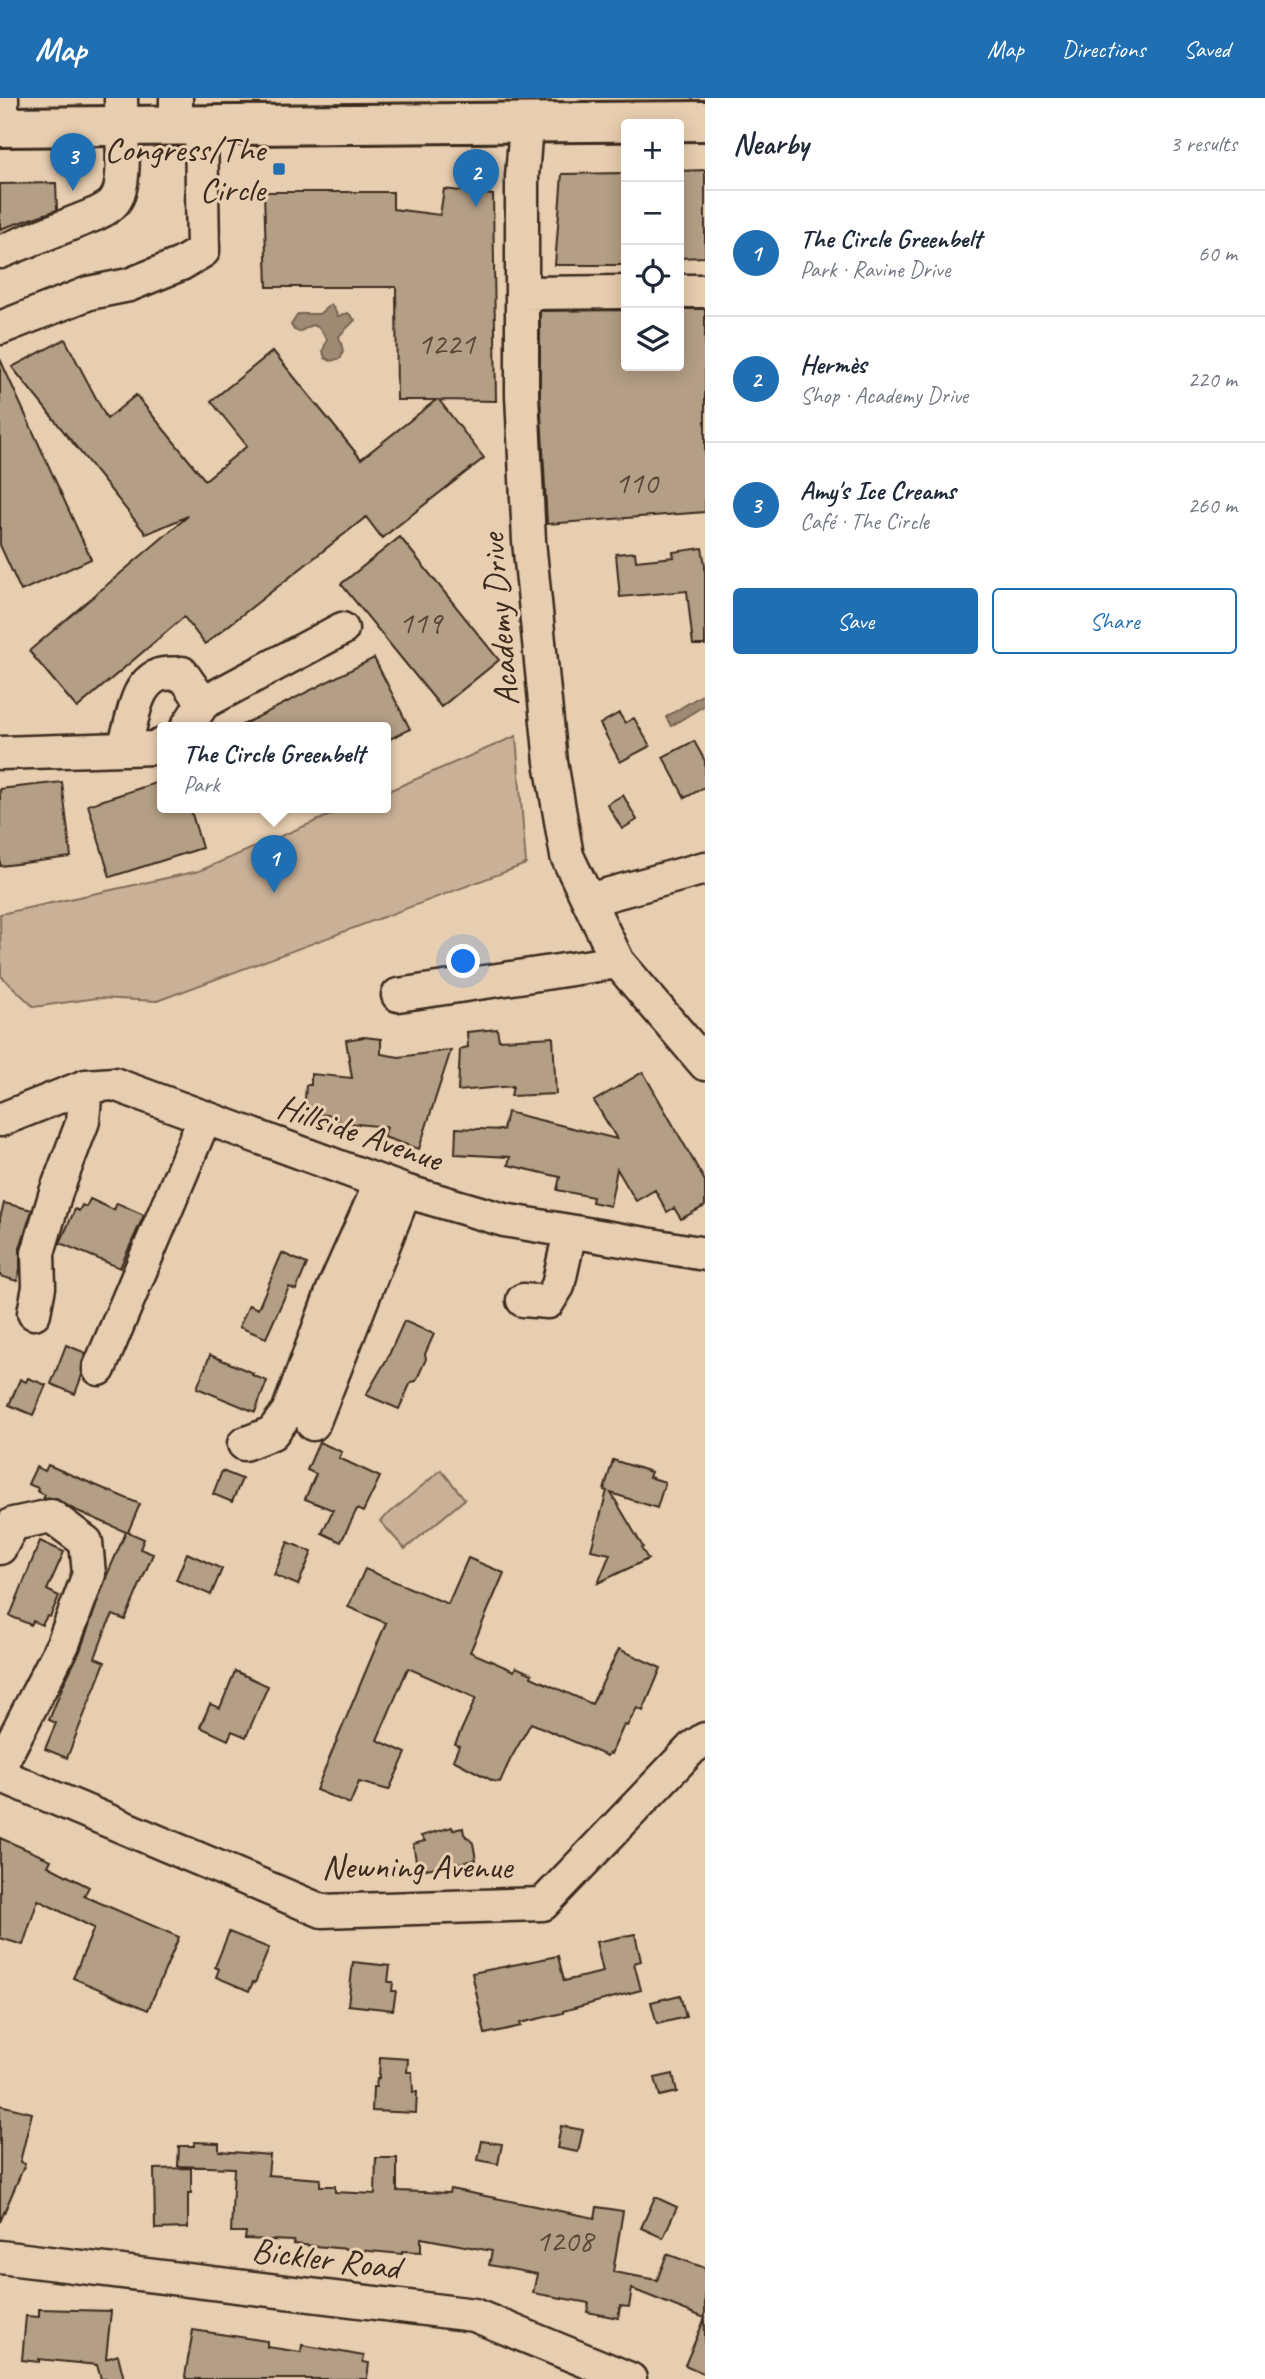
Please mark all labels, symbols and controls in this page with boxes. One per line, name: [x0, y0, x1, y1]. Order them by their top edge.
text: Map: [35, 28, 86, 70]
text: Map: [987, 34, 1024, 64]
text: Directions: [1062, 34, 1145, 64]
text: Saved: [1183, 34, 1230, 64]
map controls: [621, 119, 684, 371]
button: +: [621, 119, 684, 182]
text: Nearby: [733, 125, 809, 163]
place label: Congress/The Circle: [104, 127, 268, 212]
text: 3 results: [1170, 129, 1237, 158]
pin: 3: [50, 133, 96, 191]
pin: 2: [453, 149, 499, 207]
marker: Congress/The Circle: [271, 161, 287, 177]
button: −: [621, 182, 684, 245]
text: The Circle Greenbelt: [800, 222, 981, 255]
text: 1: [751, 239, 761, 268]
text: 60 m: [1198, 239, 1237, 268]
button: locate: [621, 245, 684, 308]
text: Park · Ravine Drive: [800, 255, 950, 284]
button: layers: [621, 308, 684, 371]
house number: 1221: [417, 323, 476, 364]
text: Hermès: [800, 348, 866, 381]
text: 2: [751, 365, 761, 394]
text: 220 m: [1188, 365, 1237, 394]
text: Shop · Academy Drive: [800, 381, 968, 410]
house number: 110: [614, 462, 660, 503]
text: Amy's Ice Creams: [800, 474, 956, 507]
text: 3: [751, 491, 761, 520]
text: 260 m: [1188, 491, 1237, 520]
text: Café · The Circle: [800, 507, 929, 536]
street label: Academy Drive: [469, 529, 529, 708]
button: Save: [733, 588, 978, 654]
button: Share: [992, 588, 1237, 654]
house number: 119: [398, 602, 444, 643]
popup: [157, 722, 391, 813]
text: The Circle Greenbelt: [183, 737, 365, 770]
text: Park: [183, 770, 220, 799]
pin: 1: [251, 835, 297, 893]
your location: [446, 944, 480, 978]
street label: Hillside Avenue: [272, 1083, 451, 1182]
street label: Newning Avenue: [322, 1844, 515, 1889]
house number: 1208: [535, 2220, 595, 2261]
street label: Bickler Road: [249, 2227, 408, 2291]

